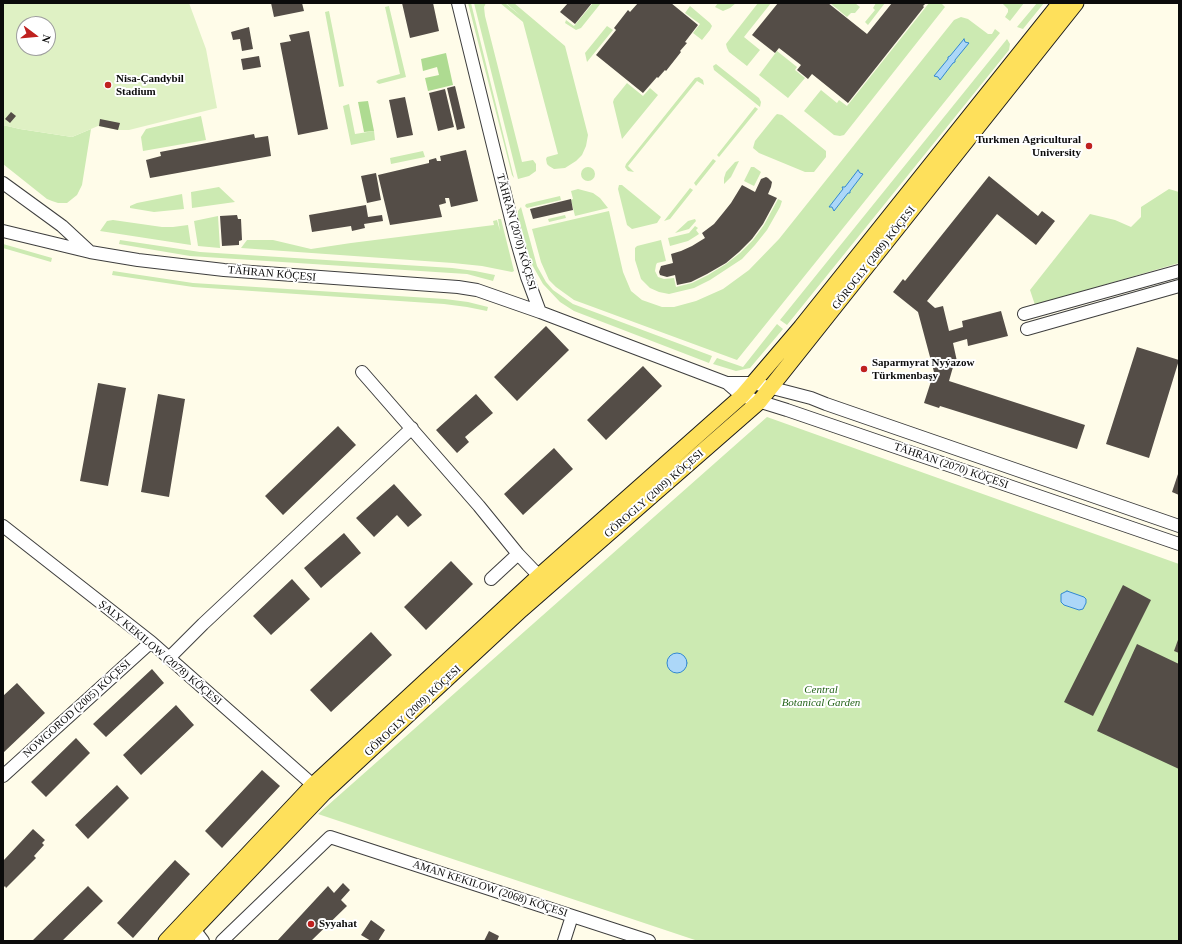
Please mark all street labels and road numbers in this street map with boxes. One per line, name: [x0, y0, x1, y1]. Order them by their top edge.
street label: TÄHRAN (2070) KÖÇESI: [493, 172, 539, 292]
street label: GÖROGLY (2009) KÖÇESI: [830, 204, 918, 312]
street label: TÄHRAN KÖÇESI: [227, 264, 317, 284]
street label: TÄHRAN (2070) KÖÇESI: [892, 440, 1010, 492]
street label: GÖROGLY (2009) KÖÇESI: [602, 447, 706, 541]
street label: ŞALY KEKILOW (2078) KÖÇESI: [96, 598, 224, 708]
street label: NOWGOROD (2005) KÖÇESI: [21, 657, 133, 761]
street label: GÖROGLY (2009) KÖÇESI: [362, 663, 464, 759]
street label: AMAN KEKILOW (2068) KÖÇESI: [411, 858, 569, 920]

